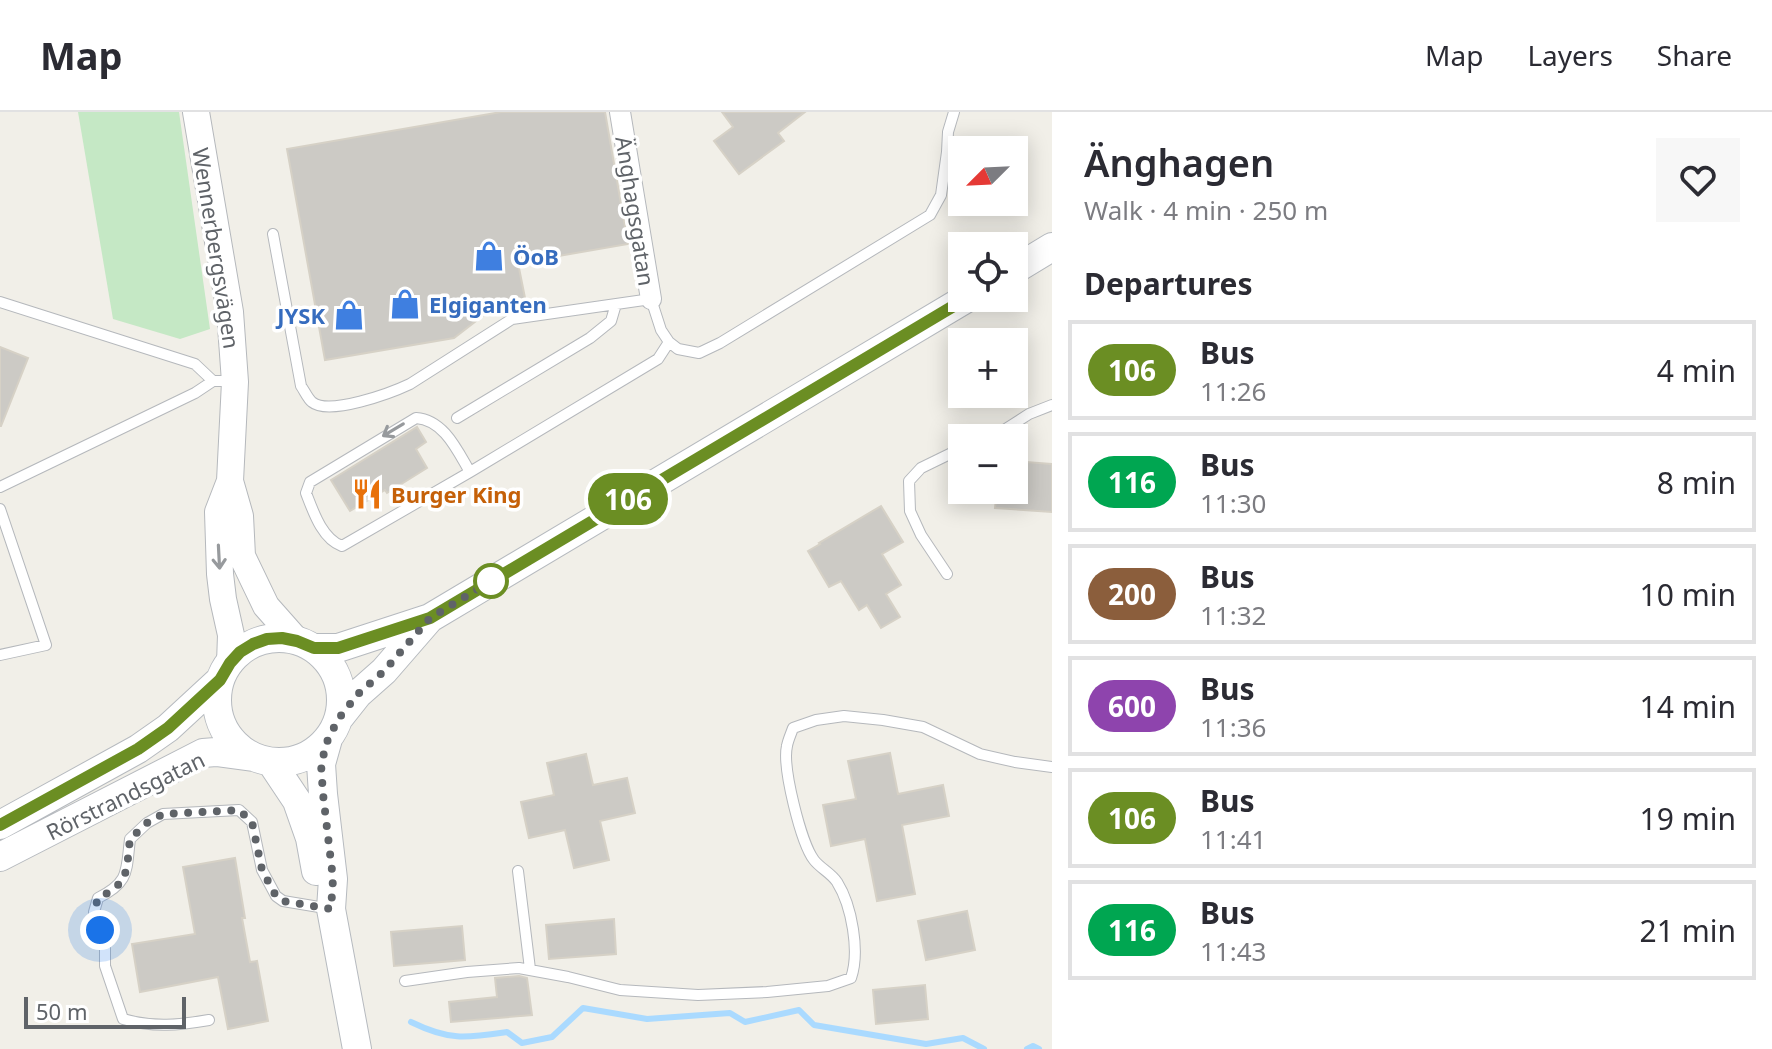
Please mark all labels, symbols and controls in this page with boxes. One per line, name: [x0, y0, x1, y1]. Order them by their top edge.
text: Map: [40, 29, 123, 81]
text: Map: [1425, 36, 1483, 74]
text: Layers: [1527, 36, 1613, 74]
text: Share: [1657, 36, 1732, 74]
street label: Änghagsgatan: [609, 134, 663, 288]
north arrow: [948, 136, 1028, 216]
map controls: [948, 136, 1028, 504]
text: Änghagen: [1084, 136, 1274, 188]
button: heart: [1656, 138, 1740, 222]
street label: Wennerbergsvägen: [186, 145, 248, 351]
text: Walk · 4 min · 250 m: [1084, 192, 1328, 228]
button: locate: [948, 232, 1028, 312]
shop icon: ÖoB: [472, 239, 506, 273]
place label: ÖoB: [513, 241, 559, 271]
text: Departures: [1084, 263, 1253, 304]
shop icon: Elgiganten: [388, 287, 422, 321]
place label: Elgiganten: [429, 289, 547, 319]
shop icon: JYSK: [332, 298, 366, 332]
place label: JYSK: [275, 300, 325, 330]
button: +: [948, 328, 1028, 408]
text: Bus: [1200, 332, 1255, 373]
text: 4 min: [1657, 350, 1736, 391]
text: 106: [1108, 351, 1156, 389]
text: 11:26: [1200, 373, 1266, 409]
one-way arrow: [382, 422, 405, 438]
button: −: [948, 424, 1028, 504]
text: Bus: [1200, 444, 1255, 485]
text: 8 min: [1657, 462, 1736, 503]
text: 116: [1108, 463, 1156, 501]
line badge: 106: [582, 473, 674, 525]
restaurant icon: Burger King: [350, 477, 384, 511]
place label: Burger King: [391, 479, 522, 509]
text: 106: [604, 480, 652, 518]
text: 11:30: [1200, 485, 1266, 521]
one-way arrow: [212, 543, 227, 570]
text: Bus: [1200, 556, 1255, 597]
unlabelled marker: [474, 564, 508, 598]
text: 10 min: [1640, 574, 1736, 615]
text: 200: [1108, 575, 1156, 613]
text: 11:32: [1200, 597, 1266, 633]
text: Bus: [1200, 668, 1255, 709]
text: 14 min: [1640, 686, 1736, 727]
text: 600: [1108, 687, 1156, 725]
text: 11:36: [1200, 709, 1266, 745]
street label: Rörstrandsgatan: [41, 744, 209, 846]
text: Bus: [1200, 780, 1255, 821]
text: 19 min: [1640, 798, 1736, 839]
text: 106: [1108, 799, 1156, 837]
text: 11:41: [1200, 821, 1266, 857]
text: Bus: [1200, 892, 1255, 933]
your location: [80, 910, 120, 950]
text: 21 min: [1640, 910, 1736, 951]
text: 116: [1108, 911, 1156, 949]
text: 11:43: [1200, 933, 1266, 969]
scale bar: [24, 993, 186, 1029]
text: 50 m: [36, 996, 87, 1026]

